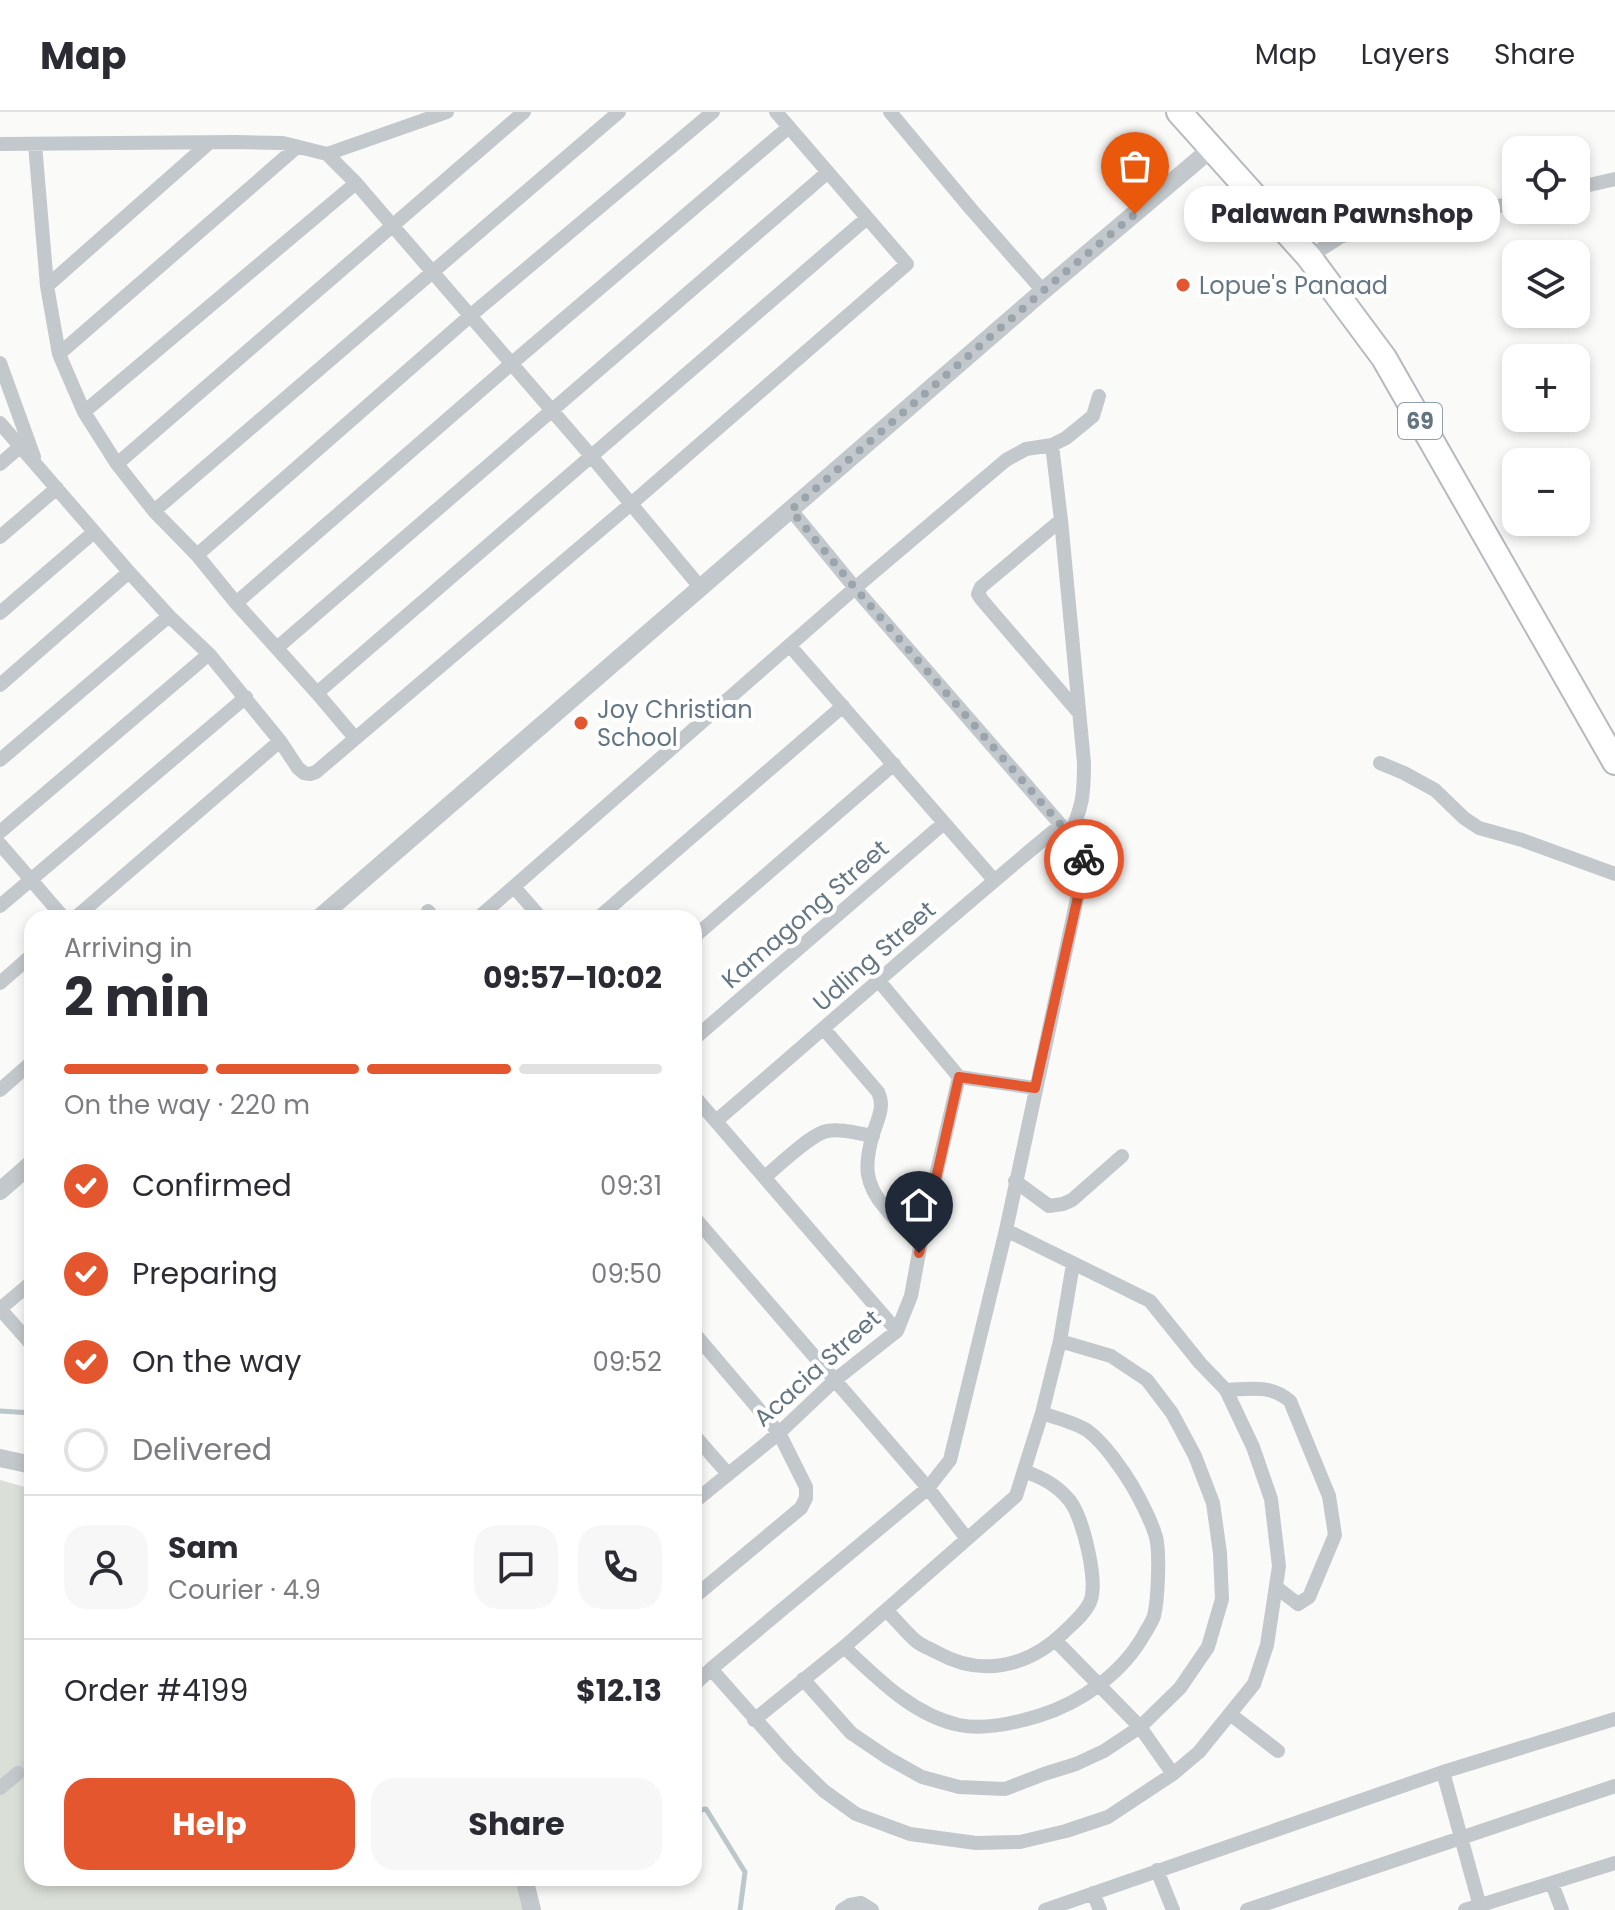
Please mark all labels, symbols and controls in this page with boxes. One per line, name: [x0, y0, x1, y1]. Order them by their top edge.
text: Map: [40, 29, 127, 82]
text: Map: [1255, 35, 1317, 74]
text: Layers: [1361, 35, 1450, 74]
text: Share: [1494, 35, 1575, 74]
pin: [1101, 132, 1169, 214]
map controls: [1502, 136, 1590, 536]
button: locate: [1502, 136, 1590, 224]
icon: bag: [1113, 144, 1157, 188]
callout: Palawan Pawnshop: [1183, 186, 1499, 242]
text: Palawan Pawnshop: [1211, 196, 1473, 232]
button: layers: [1502, 240, 1590, 328]
place label: Lopue's Panaad: [1199, 269, 1388, 302]
marker: Lopue's Panaad: [1174, 276, 1192, 294]
button: +: [1502, 344, 1590, 432]
road number: 69: [1398, 403, 1442, 439]
button: −: [1502, 448, 1590, 536]
place label: Joy Christian School: [597, 693, 753, 754]
marker: Joy Christian School: [572, 714, 590, 732]
courier: [1044, 819, 1124, 899]
street label: Kamagong Street: [714, 832, 896, 996]
icon: bike: [1062, 837, 1106, 881]
street label: Udling Street: [806, 894, 942, 1018]
text: Arriving in: [64, 930, 193, 966]
text: 09:57–10:02: [483, 956, 662, 999]
text: 2 min: [64, 961, 210, 1034]
text: On the way · 220 m: [64, 1087, 310, 1123]
icon: check: [64, 1164, 108, 1208]
text: Confirmed: [132, 1164, 292, 1207]
text: 09:31: [600, 1168, 662, 1204]
pin: [885, 1171, 953, 1253]
icon: home: [897, 1183, 941, 1227]
icon: check: [64, 1252, 108, 1296]
text: Preparing: [132, 1252, 278, 1295]
text: 09:50: [591, 1256, 662, 1292]
street label: Acacia Street: [746, 1302, 888, 1434]
icon: check: [64, 1340, 108, 1384]
text: On the way: [132, 1340, 301, 1383]
text: 09:52: [592, 1344, 662, 1380]
text: Delivered: [132, 1428, 272, 1471]
button: person: [64, 1525, 148, 1609]
button: chat: [474, 1525, 558, 1609]
button: phone: [578, 1525, 662, 1609]
text: Sam: [168, 1526, 239, 1569]
text: Courier · 4.9: [168, 1572, 321, 1608]
text: Order #4199: [64, 1669, 248, 1712]
text: $12.13: [576, 1669, 662, 1712]
button: Help: [64, 1778, 355, 1870]
button: Share: [371, 1778, 662, 1870]

